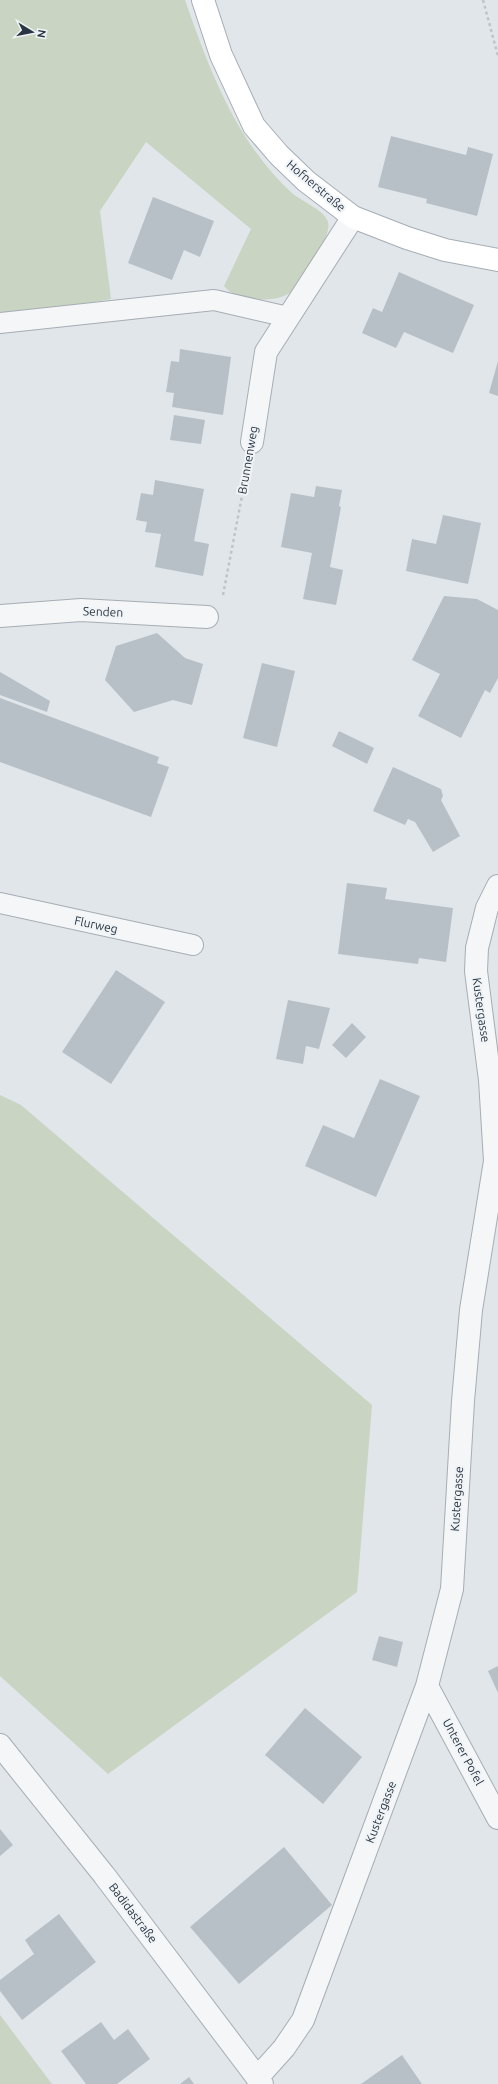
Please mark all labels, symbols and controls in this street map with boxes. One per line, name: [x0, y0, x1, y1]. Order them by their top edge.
north arrow: [12, 12, 52, 52]
text: N: [35, 29, 48, 39]
street label: Hofnerstraße: [284, 157, 348, 214]
street label: Brunnenweg: [235, 425, 260, 495]
street label: Senden: [83, 604, 123, 619]
street label: Flurweg: [73, 914, 119, 935]
street label: Kustergasse: [471, 977, 492, 1043]
street label: Kustergasse: [448, 1466, 465, 1532]
street label: Unterer Pofel: [441, 1716, 486, 1787]
street label: Kustergasse: [363, 1779, 398, 1845]
street label: Badidastraße: [107, 1880, 160, 1945]

